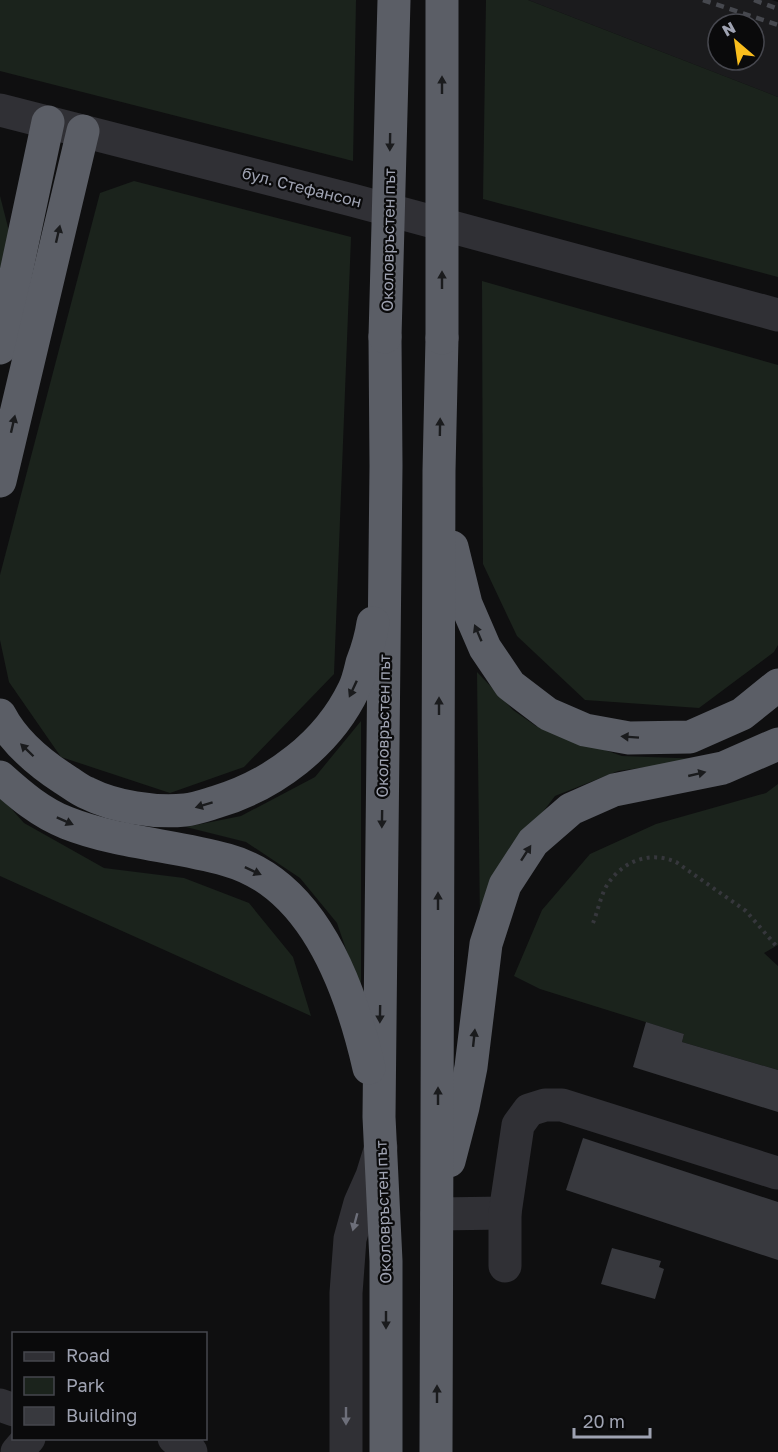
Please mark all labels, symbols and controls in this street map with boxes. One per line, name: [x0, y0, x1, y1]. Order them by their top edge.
north arrow: [706, 12, 766, 72]
text: N: [719, 17, 739, 41]
one-way arrow: [437, 75, 447, 94]
one-way arrow: [385, 133, 395, 152]
street label: бул. Стефансон: [240, 162, 364, 212]
street label: Околовръстен път: [377, 168, 399, 312]
one-way arrow: [54, 225, 64, 244]
one-way arrow: [437, 270, 447, 289]
one-way arrow: [9, 415, 19, 433]
one-way arrow: [435, 418, 445, 437]
one-way arrow: [473, 623, 483, 641]
street label: Околовръстен път: [372, 654, 394, 798]
one-way arrow: [348, 680, 357, 697]
one-way arrow: [434, 697, 444, 716]
one-way arrow: [620, 733, 639, 742]
one-way arrow: [19, 743, 34, 757]
one-way arrow: [688, 769, 707, 778]
one-way arrow: [195, 801, 213, 810]
one-way arrow: [377, 809, 387, 828]
one-way arrow: [56, 817, 73, 826]
one-way arrow: [521, 845, 532, 861]
one-way arrow: [244, 866, 261, 875]
one-way arrow: [433, 892, 443, 911]
one-way arrow: [375, 1004, 385, 1023]
one-way arrow: [469, 1028, 478, 1047]
one-way arrow: [433, 1087, 443, 1106]
street label: Околовръстен път: [370, 1140, 395, 1284]
one-way arrow: [349, 1213, 359, 1231]
one-way arrow: [381, 1310, 391, 1329]
legend: [12, 1332, 207, 1440]
text: Road: [66, 1344, 110, 1366]
text: Park: [66, 1374, 105, 1396]
one-way arrow: [432, 1384, 442, 1403]
scale bar: [574, 1401, 650, 1439]
text: Building: [66, 1404, 137, 1426]
one-way arrow: [341, 1407, 351, 1426]
text: 20 m: [583, 1410, 625, 1432]

